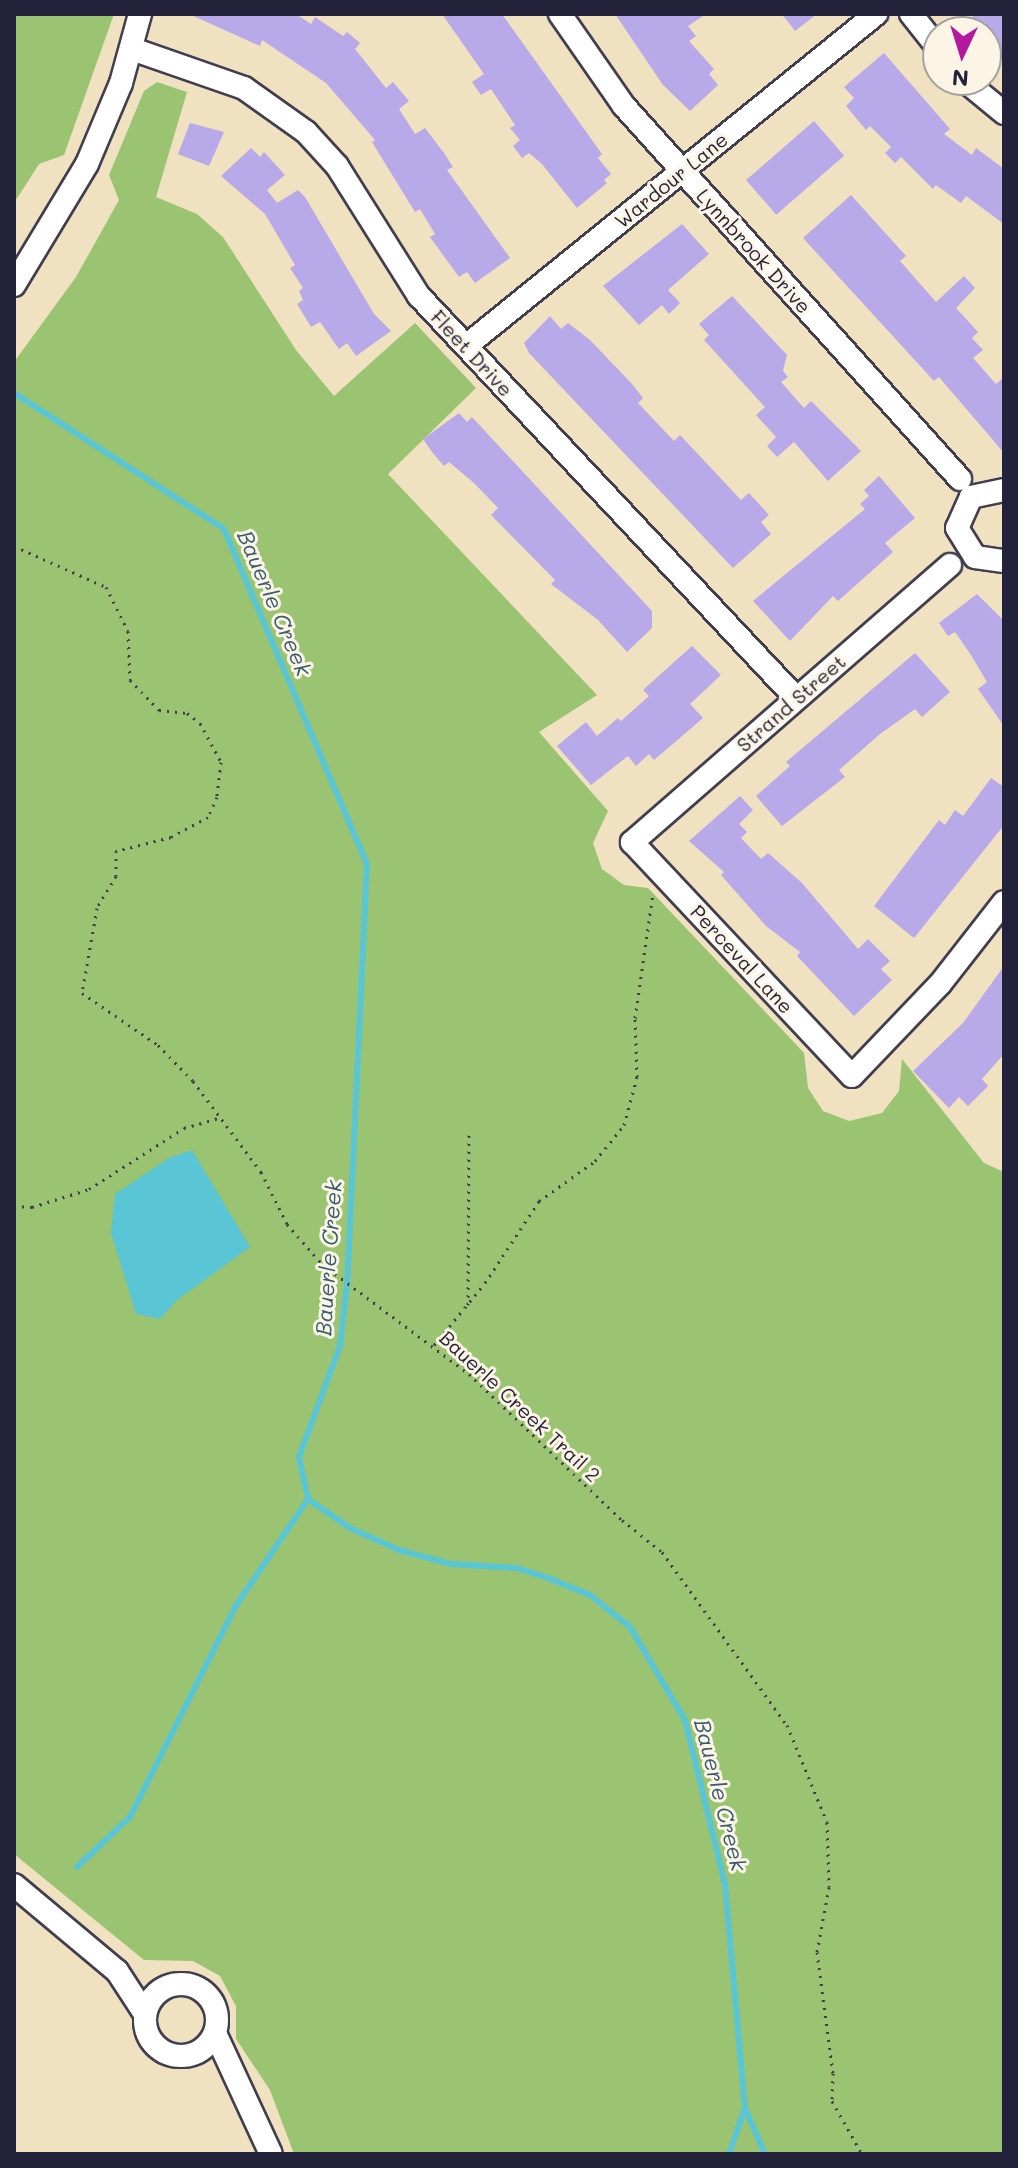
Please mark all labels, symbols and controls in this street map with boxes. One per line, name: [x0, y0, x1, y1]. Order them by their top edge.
north arrow: [922, 16, 1002, 96]
text: N: [951, 63, 970, 93]
street label: Wardour Lane: [610, 127, 732, 233]
street label: Lynnbrook Drive: [692, 184, 816, 318]
street label: Fleet Drive: [426, 305, 518, 401]
water label: Bauerle Creek: [232, 526, 318, 680]
street label: Strand Street: [732, 649, 850, 757]
street label: Perceval Lane: [686, 900, 798, 1018]
water label: Bauerle Creek: [309, 1179, 347, 1337]
street label: Bauerle Creek Trail 2: [435, 1325, 605, 1487]
water label: Bauerle Creek: [689, 1716, 753, 1874]

